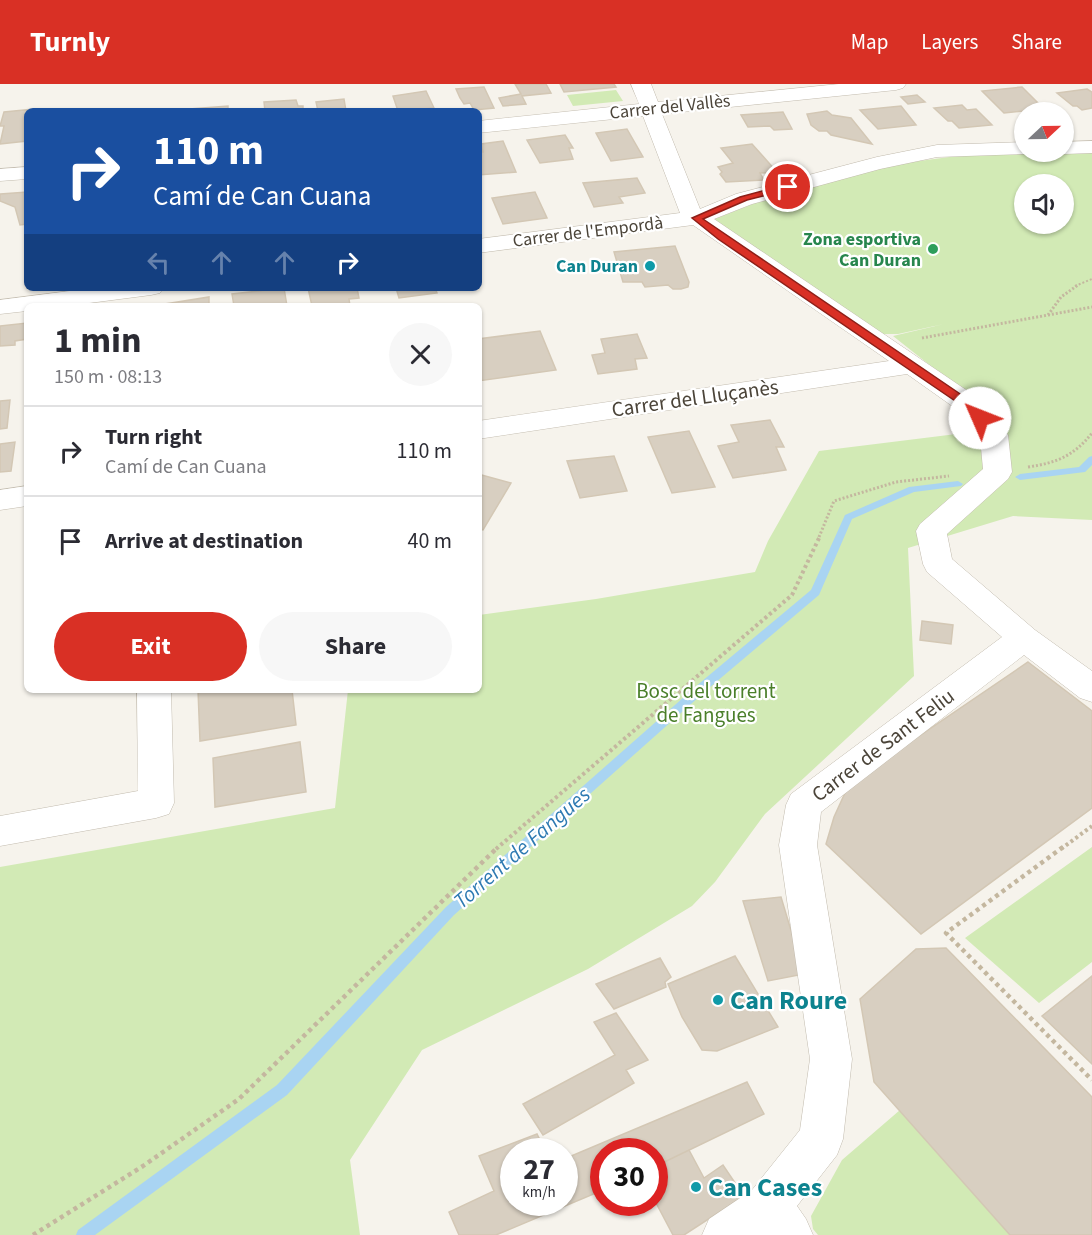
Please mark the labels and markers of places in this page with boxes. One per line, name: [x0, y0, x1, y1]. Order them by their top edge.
pin: [762, 161, 813, 212]
place label: Zona esportiva Can Duran: [803, 227, 921, 273]
marker: Zona esportiva Can Duran: [926, 242, 940, 256]
place label: Can Duran: [556, 254, 638, 279]
marker: Can Duran: [643, 259, 657, 273]
place label: Can Roure: [730, 982, 847, 1019]
marker: Can Roure: [711, 993, 725, 1007]
place label: Can Cases: [708, 1169, 822, 1206]
marker: Can Cases: [689, 1180, 703, 1194]

